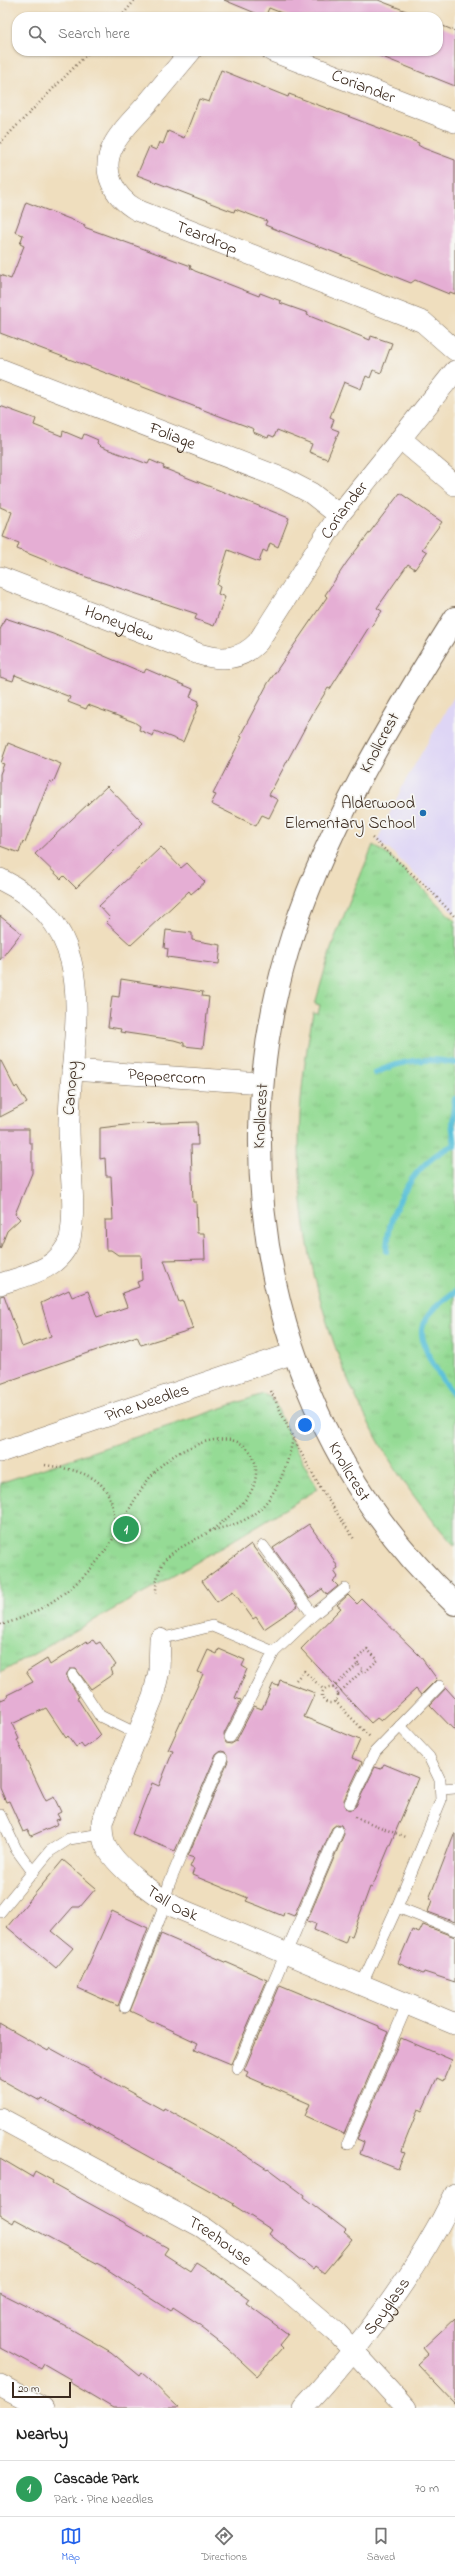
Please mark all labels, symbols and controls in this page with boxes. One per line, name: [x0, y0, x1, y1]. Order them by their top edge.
search box: [12, 12, 443, 56]
icon: search: [26, 23, 48, 45]
text: Search here: [58, 23, 130, 45]
street label: Coriander: [328, 63, 400, 110]
street label: Teardrop: [172, 214, 242, 261]
street label: Foliage: [145, 415, 200, 456]
street label: Coriander: [314, 475, 374, 544]
street label: Honeydew: [81, 598, 158, 648]
street label: Knollcrest: [354, 708, 407, 778]
place label: Alderwood Elementary School: [285, 791, 415, 837]
marker: Alderwood Elementary School: [418, 808, 428, 818]
street label: Canopy: [57, 1060, 86, 1116]
street label: Peppercorn: [127, 1061, 207, 1092]
street label: Knollcrest: [247, 1082, 275, 1149]
street label: Pine Needles: [101, 1377, 192, 1428]
your location: [295, 1415, 315, 1435]
street label: Knollcrest: [322, 1437, 377, 1507]
pin: 1: [113, 1514, 139, 1544]
street label: Tall Oak: [141, 1879, 203, 1928]
street label: Treehouse: [184, 2209, 257, 2272]
street label: Spyglass: [357, 2272, 416, 2340]
scale bar: [12, 2380, 71, 2399]
text: 20 m: [18, 2381, 40, 2397]
text: Nearby: [16, 2422, 68, 2447]
text: Cascade Park: [54, 2468, 139, 2490]
text: 1: [27, 2479, 31, 2498]
text: 70 m: [415, 2479, 439, 2498]
text: Park · Pine Needles: [54, 2490, 154, 2509]
tab: Map: [60, 2525, 82, 2565]
tab: Directions: [201, 2525, 247, 2565]
tab: Saved: [367, 2525, 395, 2565]

